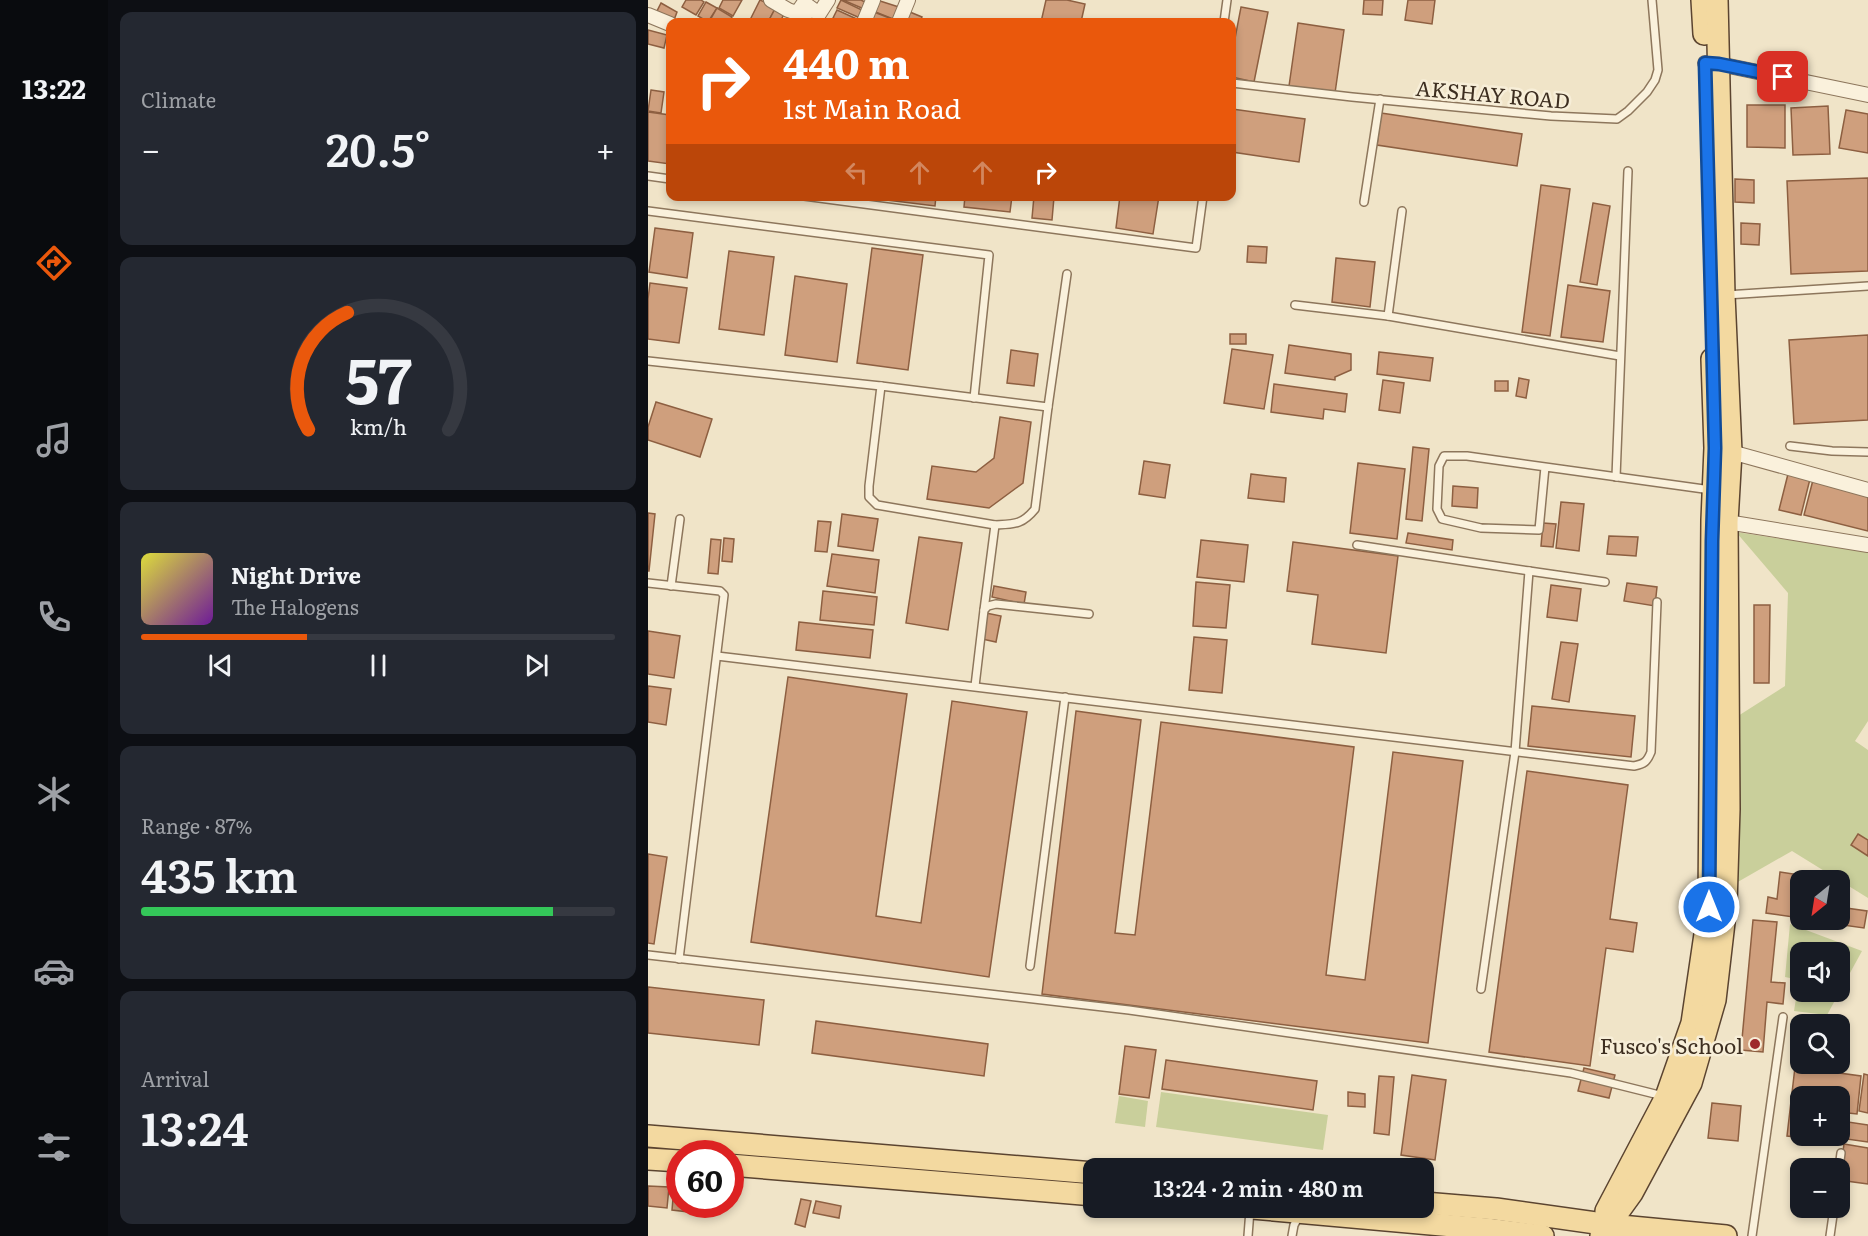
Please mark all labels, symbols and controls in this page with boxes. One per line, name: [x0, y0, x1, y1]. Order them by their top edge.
text: 440 m: [783, 30, 910, 92]
icon: right: [684, 42, 762, 120]
pin: [1757, 51, 1808, 102]
icon: arrive: [1766, 60, 1799, 93]
text: 13:22: [22, 67, 86, 107]
street label: AKSHAY ROAD: [1415, 71, 1571, 115]
text: Climate: [141, 84, 216, 114]
text: 1st Main Road: [783, 87, 961, 127]
text: 20.5°: [326, 114, 430, 181]
text: −: [141, 123, 160, 172]
text: +: [596, 123, 615, 172]
icon: left: [840, 156, 873, 189]
icon: ahead: [903, 156, 936, 189]
icon: ahead: [966, 156, 999, 189]
icon: right: [1029, 156, 1062, 189]
icon: directions: [33, 242, 75, 284]
text: 57: [345, 331, 411, 423]
text: km/h: [349, 411, 407, 443]
icon: music: [33, 419, 75, 461]
text: Night Drive: [231, 558, 361, 591]
text: The Halogens: [231, 591, 359, 621]
icon: phone: [33, 596, 75, 638]
icon: previous: [204, 649, 237, 682]
icon: pause: [362, 649, 395, 682]
icon: next: [520, 649, 553, 682]
icon: climate: [33, 773, 75, 815]
text: Range · 87%: [141, 810, 253, 840]
text: 435 km: [141, 840, 298, 907]
north arrow: [1790, 870, 1850, 930]
map controls: [1790, 870, 1850, 1218]
position arrow: [1677, 875, 1741, 939]
button: sound: [1790, 942, 1850, 1002]
icon: car: [33, 950, 75, 992]
button: search: [1790, 1014, 1850, 1074]
place label: Fusco's School: [1600, 1029, 1743, 1060]
marker: Fusco's School: [1748, 1037, 1762, 1051]
text: Arrival: [141, 1063, 209, 1093]
button: +: [1790, 1086, 1850, 1146]
text: 13:24: [141, 1093, 249, 1160]
icon: filters: [33, 1126, 75, 1168]
speed limit sign: 60: [666, 1140, 744, 1218]
button: −: [1790, 1158, 1850, 1218]
text: 13:24 · 2 min · 480 m: [1154, 1171, 1363, 1204]

